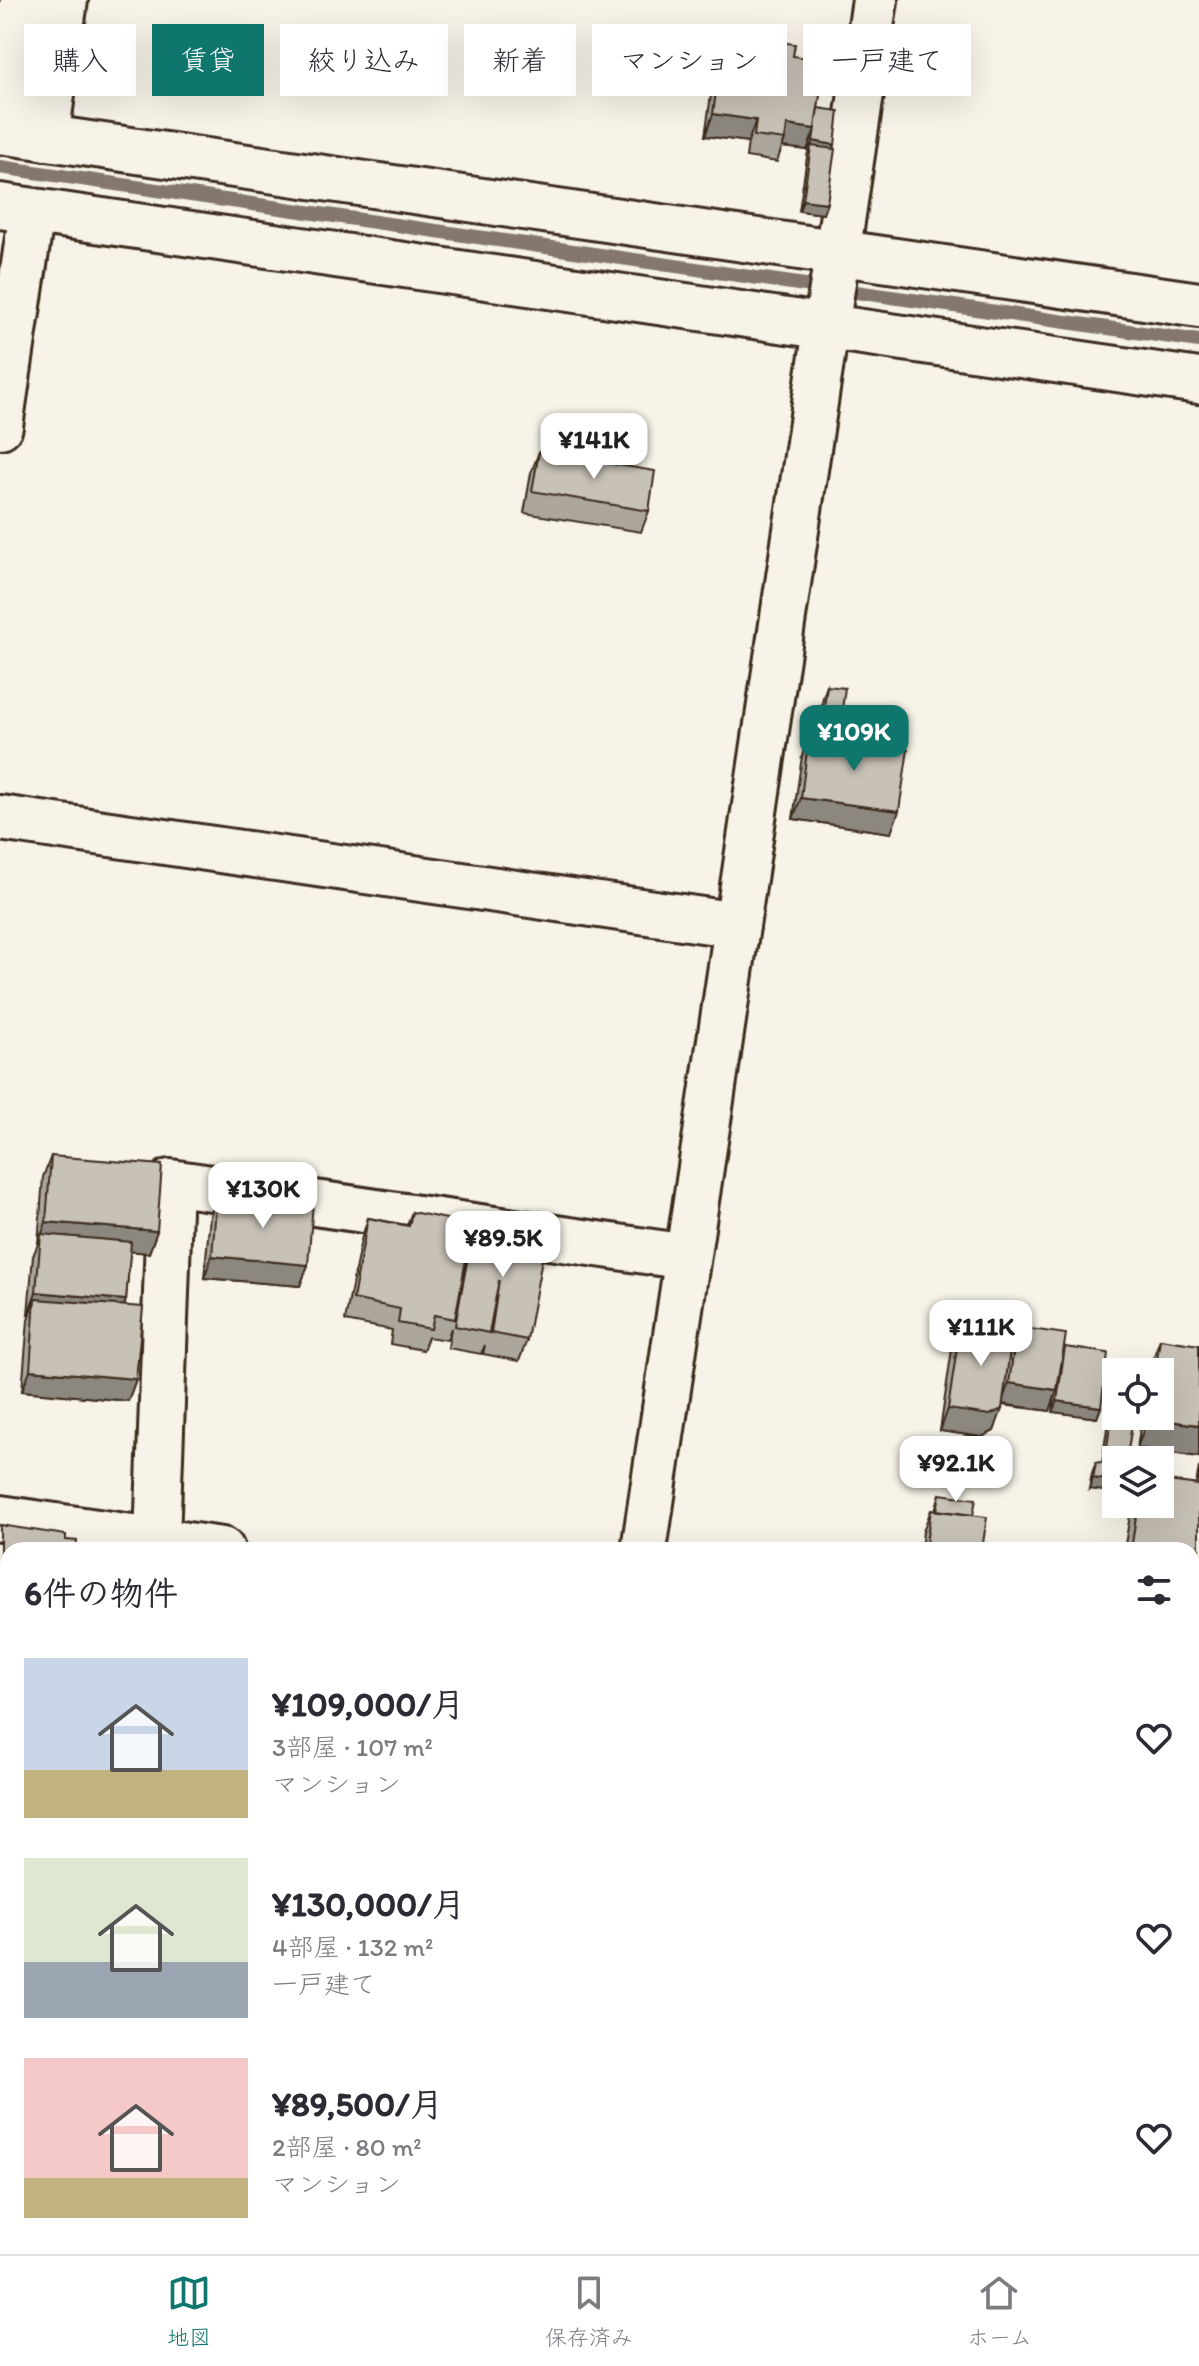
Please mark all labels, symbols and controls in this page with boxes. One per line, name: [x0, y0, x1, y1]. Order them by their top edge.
chip: 購入: [24, 24, 136, 96]
chip: 賃貸: [152, 24, 264, 96]
chip: 絞り込み: [280, 24, 448, 96]
chip: 新着: [464, 24, 576, 96]
chip: マンション: [592, 24, 787, 96]
chip: 一戸建て: [803, 24, 971, 96]
pin: ¥141K: [538, 413, 650, 481]
text: ¥141K: [559, 423, 629, 455]
pin: ¥109K: [798, 705, 910, 773]
text: ¥109K: [818, 715, 890, 747]
pin: ¥130K: [207, 1162, 319, 1230]
text: ¥130K: [226, 1172, 300, 1204]
pin: ¥89.5K: [438, 1211, 568, 1279]
text: ¥89.5K: [463, 1221, 543, 1253]
pin: ¥111K: [925, 1300, 1037, 1368]
text: ¥111K: [947, 1310, 1015, 1342]
map controls: [1102, 1358, 1174, 1518]
button: locate: [1102, 1358, 1174, 1430]
pin: ¥92.1K: [891, 1436, 1021, 1504]
text: ¥92.1K: [918, 1446, 994, 1478]
button: layers: [1102, 1446, 1174, 1518]
icon: filters: [1132, 1568, 1176, 1612]
text: 6件の物件: [24, 1573, 178, 1614]
text: ¥109,000/月: [272, 1684, 465, 1725]
icon: home: [88, 1690, 184, 1786]
icon: heart: [1132, 1716, 1176, 1760]
text: 3部屋 · 107 m²: [272, 1731, 433, 1763]
text: マンション: [272, 1768, 401, 1800]
text: ¥130,000/月: [272, 1884, 466, 1925]
icon: home: [88, 1890, 184, 1986]
icon: heart: [1132, 1916, 1176, 1960]
text: 4部屋 · 132 m²: [272, 1931, 433, 1963]
text: 一戸建て: [272, 1968, 376, 2000]
text: ¥89,500/月: [272, 2084, 444, 2125]
icon: home: [88, 2090, 184, 2186]
icon: heart: [1132, 2116, 1176, 2160]
text: 2部屋 · 80 m²: [272, 2131, 422, 2163]
text: マンション: [272, 2168, 401, 2200]
tab: 地図: [167, 2271, 211, 2351]
tab: 保存済み: [545, 2271, 633, 2351]
tab: ホーム: [967, 2271, 1032, 2351]

